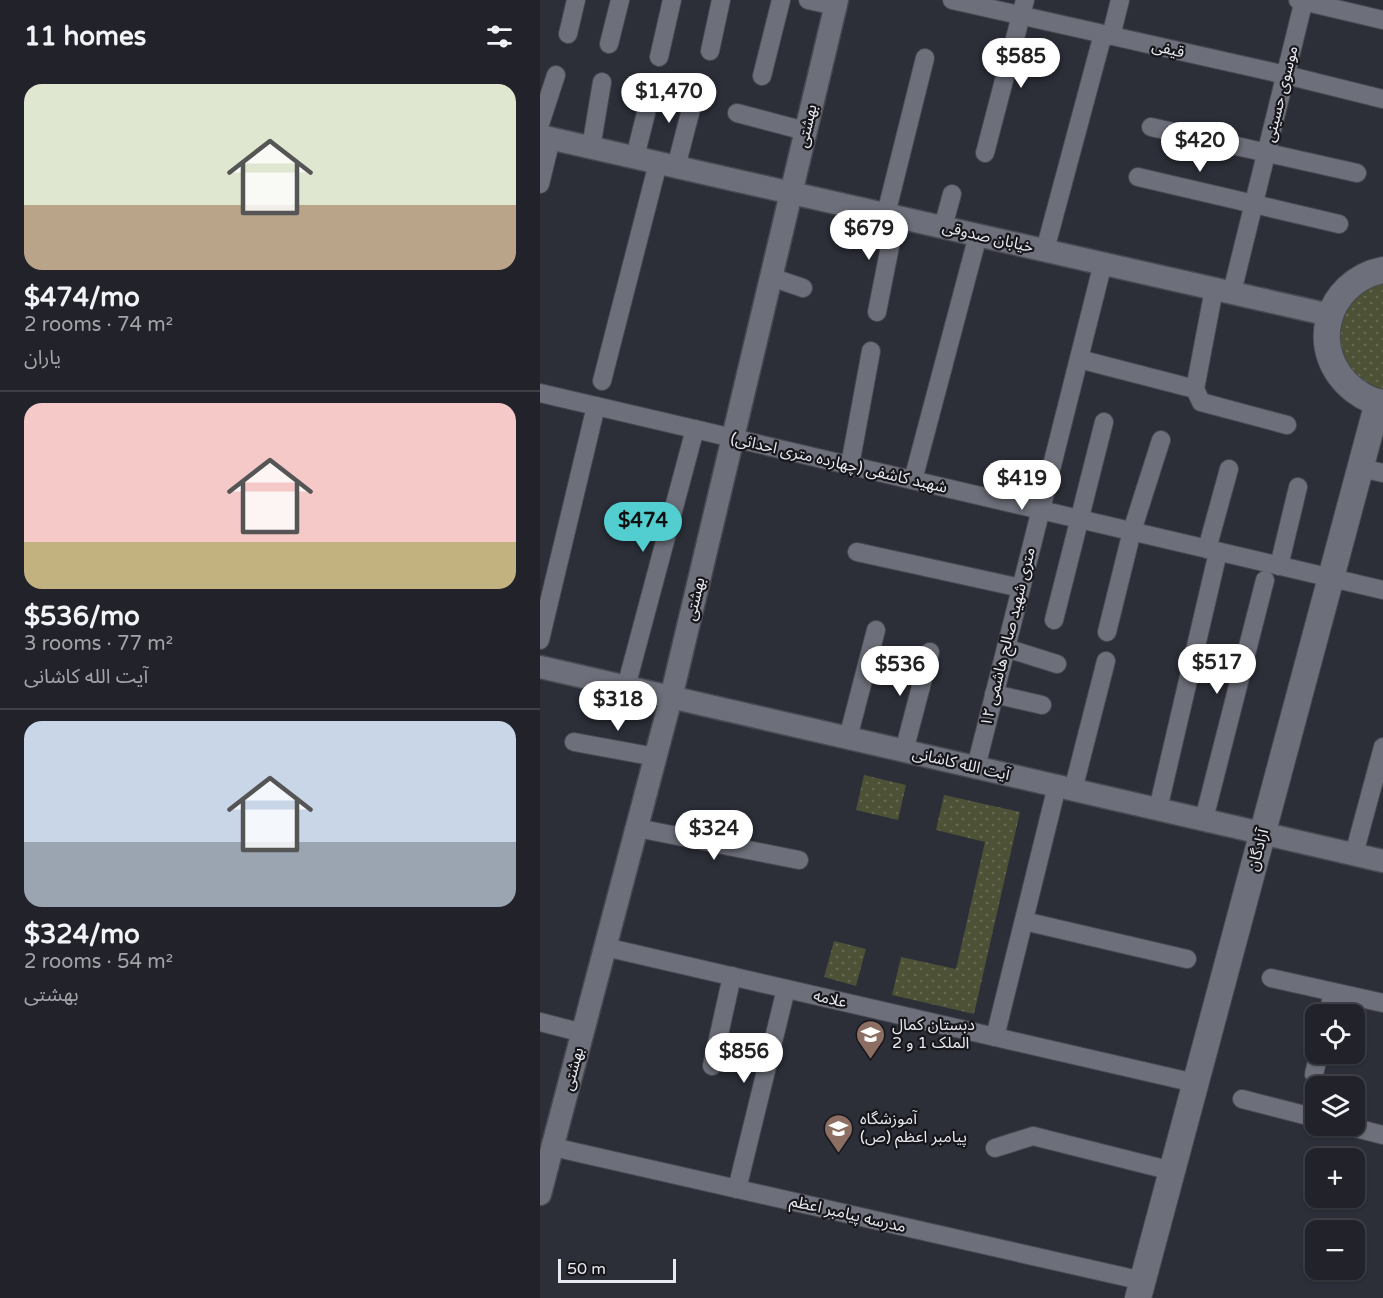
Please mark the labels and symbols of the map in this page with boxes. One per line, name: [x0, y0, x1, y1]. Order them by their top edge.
street label: قیفی: [1150, 36, 1186, 62]
pin: $585: [985, 38, 1057, 89]
street label: موسوی حسینی: [1259, 44, 1303, 144]
pin: $1,470: [620, 73, 718, 124]
street label: بهشتی: [792, 102, 822, 150]
pin: $420: [1164, 122, 1236, 173]
pin: $679: [833, 210, 905, 261]
street label: خیابان صدوقی: [940, 217, 1036, 257]
street label: شهید کاشفی (چهارده متری احداثی): [729, 428, 949, 498]
pin: $419: [986, 460, 1058, 511]
pin: $474: [607, 502, 679, 553]
street label: ۱۲ متری شهید صالح هاشمی: [976, 545, 1042, 729]
street label: بهشتی: [680, 575, 710, 623]
pin: $517: [1181, 644, 1253, 695]
pin: $536: [864, 646, 936, 697]
pin: $318: [582, 681, 654, 732]
street label: آیت الله کاشانی: [910, 743, 1013, 785]
pin: $324: [678, 810, 750, 861]
street label: آزادگان: [1243, 825, 1274, 873]
street label: علامه: [811, 985, 849, 1013]
place label: دبستان کمال الملک 1 و 2: [892, 1015, 975, 1053]
school or university icon: دبستان کمال الملک 1 و 2: [855, 1018, 887, 1060]
pin: $856: [708, 1033, 780, 1084]
street label: بهشتی: [558, 1045, 588, 1093]
place label: آموزشگاه پیامبر اعظم (ص): [860, 1109, 967, 1149]
school or university icon: آموزشگاه پیامبر اعظم (ص): [823, 1112, 855, 1154]
street label: مدرسه پیامبر اعظم: [787, 1191, 908, 1239]
scale bar: [558, 1256, 676, 1284]

